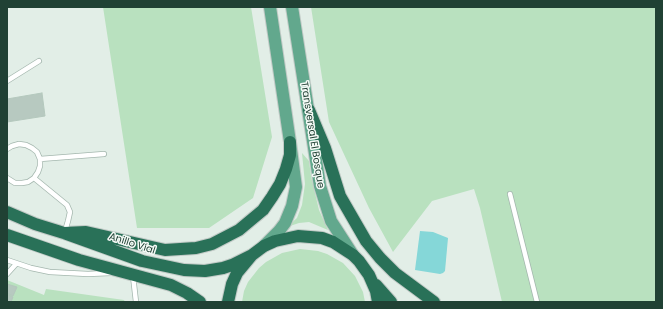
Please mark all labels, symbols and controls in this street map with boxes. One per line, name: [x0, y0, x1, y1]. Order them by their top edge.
street label: Transversal El Bosque: [298, 81, 326, 189]
street label: Anillo Víal: [107, 231, 157, 257]

